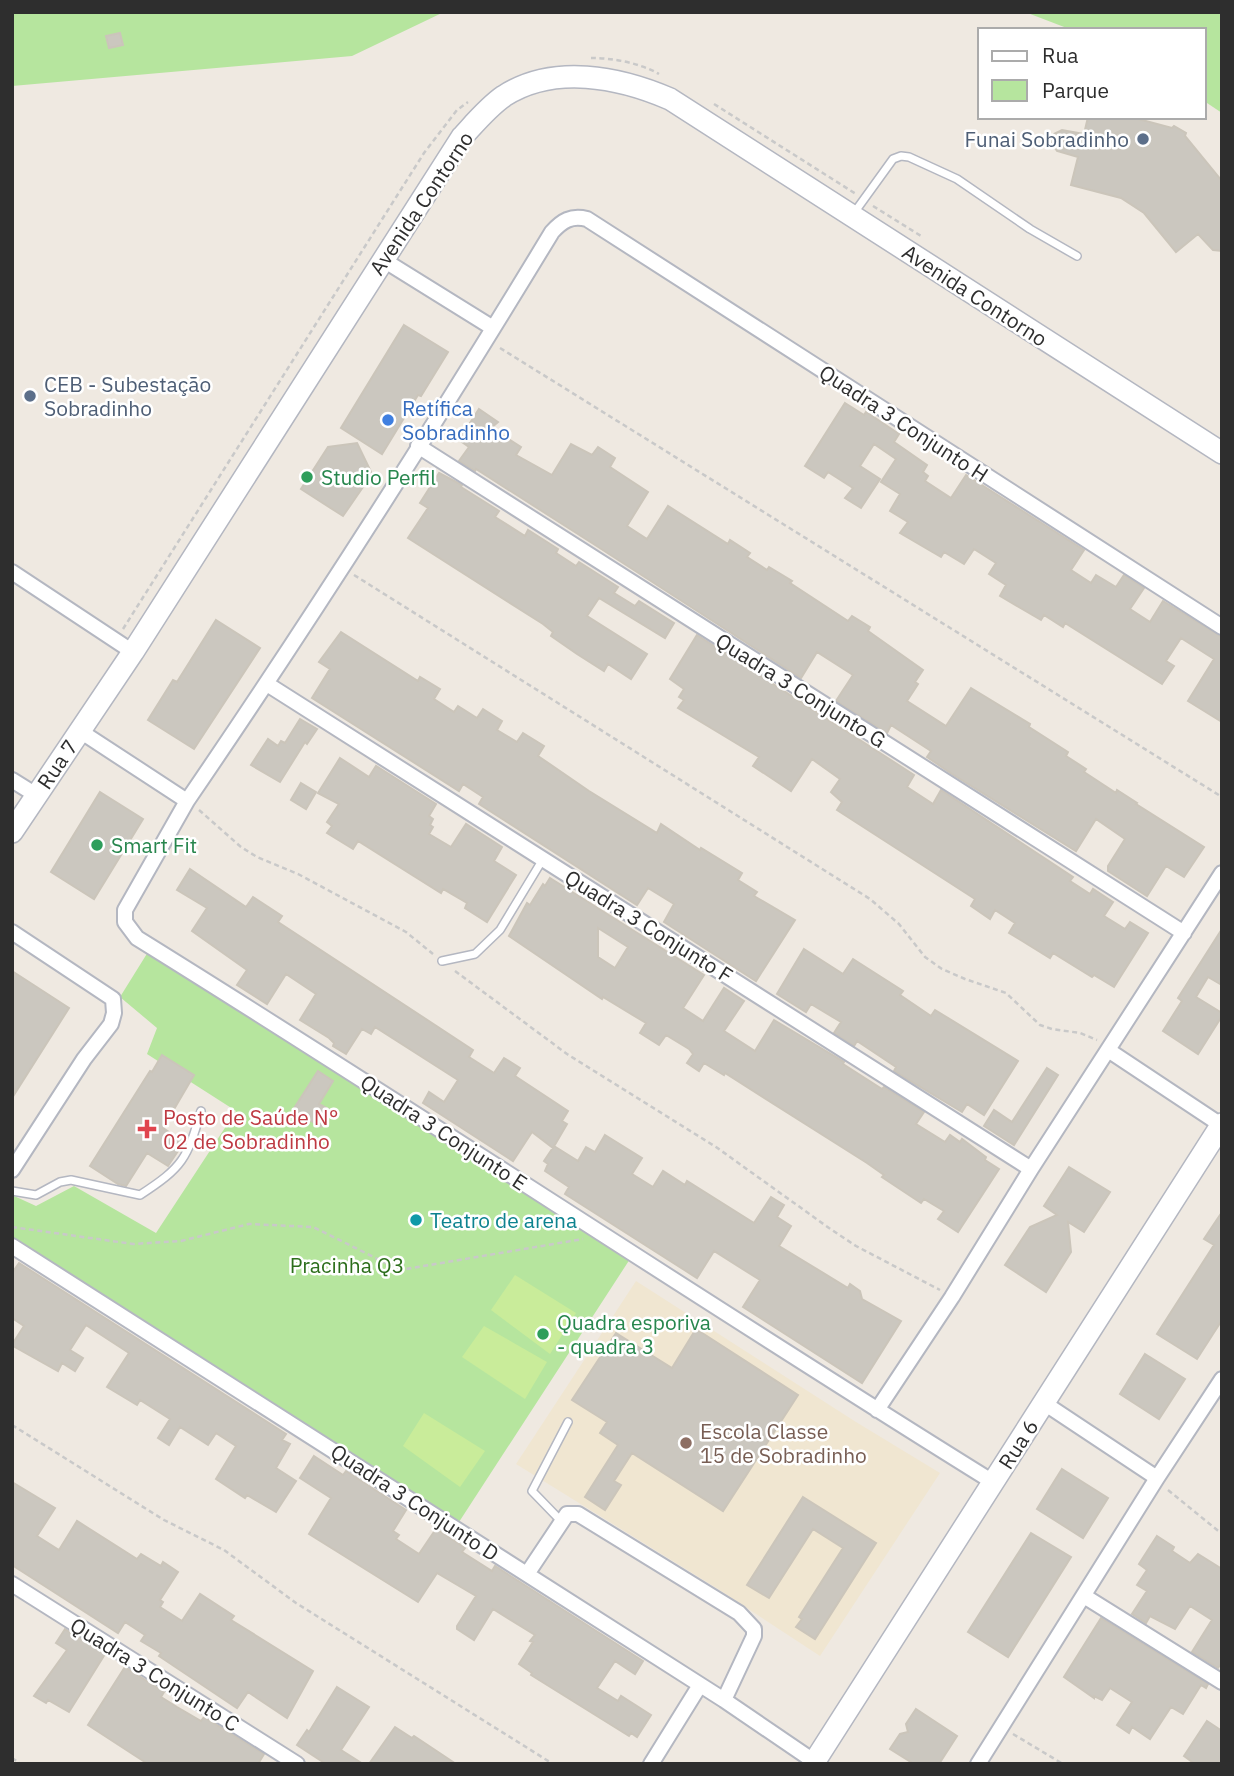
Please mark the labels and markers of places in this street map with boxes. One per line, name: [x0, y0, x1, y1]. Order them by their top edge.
place label: Funai Sobradinho: [964, 125, 1129, 153]
marker: Funai Sobradinho: [1135, 131, 1151, 147]
place label: CEB - Subestação Sobradinho: [44, 370, 211, 422]
marker: CEB - Subestação Sobradinho: [22, 388, 38, 404]
place label: Retífica Sobradinho: [402, 394, 510, 446]
marker: Retífica Sobradinho: [380, 412, 396, 428]
place label: Studio Perfil: [321, 463, 436, 491]
marker: Studio Perfil: [299, 469, 315, 485]
place label: Smart Fit: [111, 831, 197, 859]
marker: Smart Fit: [89, 837, 105, 853]
place label: Posto de Saúde N° 02 de Sobradinho: [163, 1103, 339, 1155]
marker: Posto de Saúde N° 02 de Sobradinho: [137, 1119, 157, 1139]
place label: Teatro de arena: [430, 1206, 577, 1234]
marker: Teatro de arena: [408, 1212, 424, 1228]
place label: Quadra esporiva - quadra 3: [557, 1308, 711, 1360]
marker: Quadra esporiva - quadra 3: [535, 1326, 551, 1342]
place label: Escola Classe 15 de Sobradinho: [700, 1417, 867, 1469]
marker: Escola Classe 15 de Sobradinho: [678, 1435, 694, 1451]

